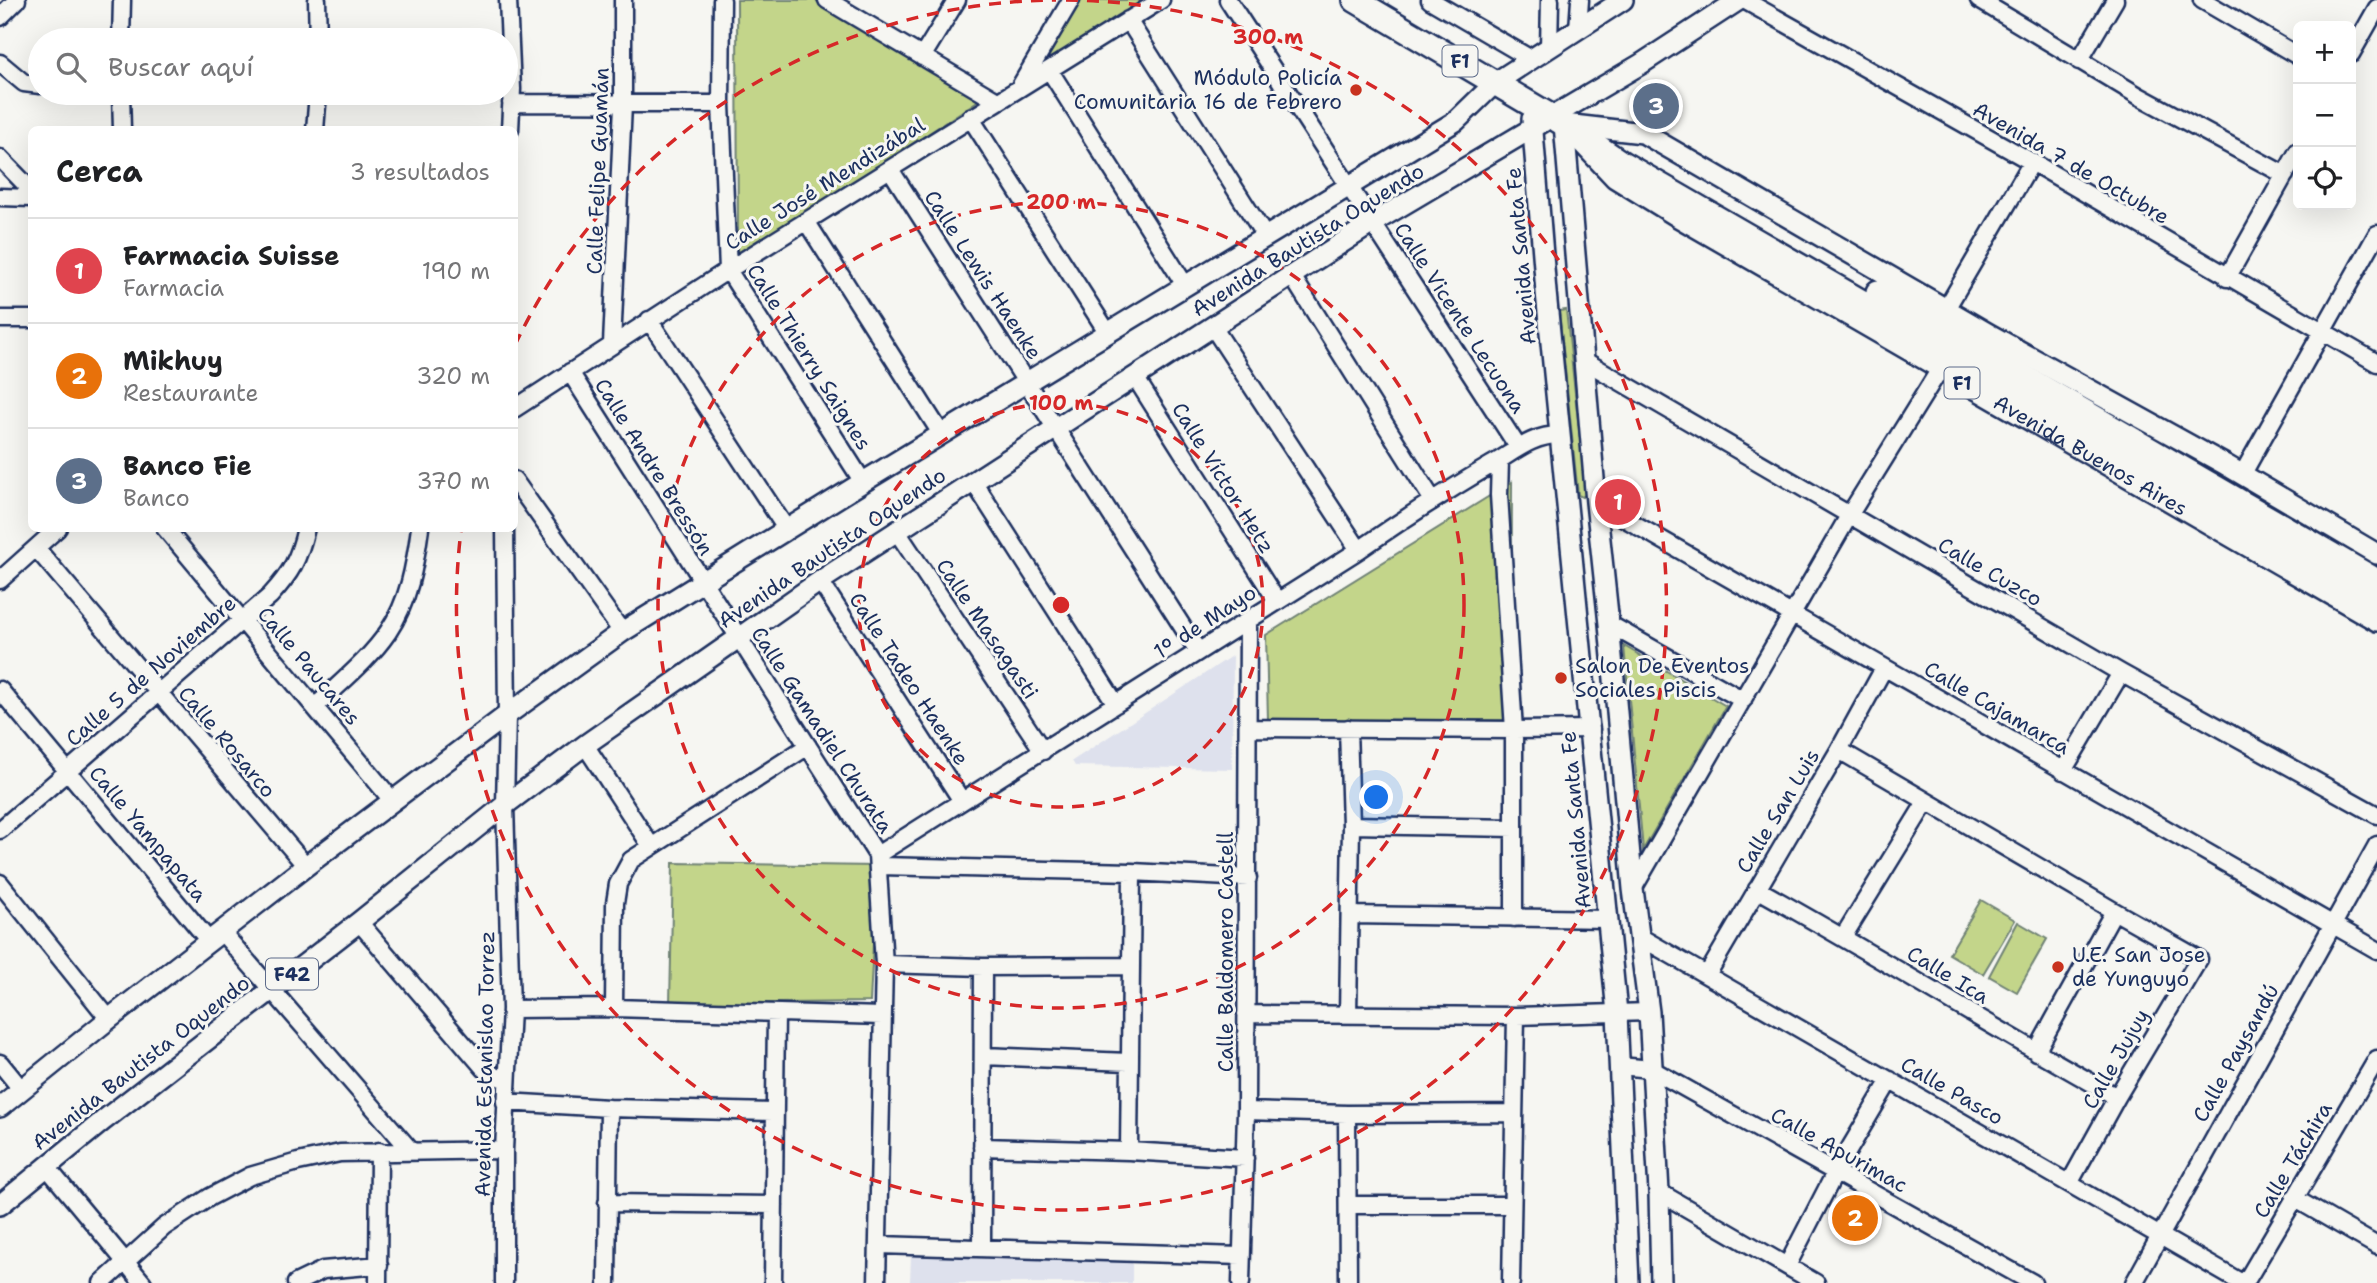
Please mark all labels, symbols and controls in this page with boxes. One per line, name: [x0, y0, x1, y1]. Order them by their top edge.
map controls: [2293, 21, 2356, 210]
button: +: [2293, 21, 2356, 84]
text: 300 m: [1233, 23, 1303, 51]
search box: [28, 28, 518, 105]
road number: F1: [1442, 45, 1478, 76]
icon: search: [52, 48, 90, 86]
text: Buscar aquí: [108, 49, 254, 84]
place label: Módulo Policía Comunitaria 16 de Febrero: [1074, 64, 1342, 116]
street label: Calle Felipe Guamán: [580, 67, 616, 275]
pin: 3: [1633, 80, 1679, 132]
marker: Módulo Policía Comunitaria 16 de Febrero: [1348, 82, 1364, 98]
button: −: [2293, 84, 2356, 147]
street label: Avenida 7 de Octubre: [1968, 95, 2174, 231]
street label: Calle José Mendizábal: [720, 111, 931, 257]
button: locate: [2293, 147, 2356, 210]
text: Cerca: [56, 151, 143, 192]
text: 3 resultados: [350, 157, 490, 187]
street label: Avenida Bautista Oquendo: [1186, 157, 1430, 323]
street label: Avenida Santa Fe: [1499, 166, 1543, 346]
street label: Calle Lewis Haenke: [918, 185, 1048, 365]
text: 200 m: [1026, 188, 1096, 216]
street label: Calle Vicente Lecuona: [1388, 217, 1532, 419]
text: Farmacia Suisse: [123, 238, 340, 273]
text: 1: [74, 256, 84, 286]
text: 190 m: [422, 256, 490, 286]
street label: Calle Thierry Saignes: [740, 259, 878, 455]
text: Farmacia: [123, 273, 224, 303]
text: Mikhuy: [123, 343, 223, 378]
text: 2: [71, 361, 87, 391]
text: 320 m: [416, 361, 490, 391]
road number: F1: [1944, 368, 1980, 398]
street label: Calle Andre Bressón: [588, 373, 720, 561]
text: Restaurante: [123, 378, 258, 408]
street label: Avenida Buenos Aires: [1988, 388, 2193, 522]
text: 100 m: [1029, 389, 1093, 417]
street label: Calle Víctor Hetz: [1165, 397, 1281, 559]
text: Banco Fie: [123, 448, 252, 483]
street label: Avenida Bautista Oquendo: [713, 461, 951, 635]
text: 3: [71, 466, 87, 496]
text: 370 m: [417, 466, 490, 496]
pin: 1: [1595, 476, 1641, 528]
text: Banco: [123, 483, 190, 513]
street label: Calle Cuzco: [1933, 531, 2047, 613]
street label: Calle Masagasti: [930, 553, 1044, 705]
street label: 1º de Mayo: [1148, 578, 1262, 666]
street label: Calle Tadeo Haenke: [843, 587, 975, 771]
street label: Calle 5 de Noviembre: [60, 589, 242, 753]
centre of rings: [1049, 593, 1073, 617]
street label: Calle Paucares: [251, 601, 367, 731]
street label: Calle Gamadiel Churata: [745, 621, 899, 839]
place label: Salon De Eventos Sociales Piscis: [1575, 652, 1749, 704]
street label: Calle Cajamarca: [1919, 655, 2075, 761]
marker: Salon De Eventos Sociales Piscis: [1553, 670, 1569, 686]
street label: Calle Rosarco: [172, 680, 282, 804]
street label: Avenida Santa Fe: [1554, 730, 1598, 910]
street label: Calle San Luis: [1730, 744, 1826, 878]
street label: Calle Yampapata: [83, 760, 213, 908]
your location: [1359, 780, 1393, 814]
street label: Calle Baldomero Castell: [1212, 831, 1240, 1072]
street label: Avenida Estanislao Torrez: [469, 931, 501, 1197]
street label: Calle Ica: [1902, 940, 1994, 1010]
place label: U.E. San Jose de Yunguyo: [2072, 941, 2206, 993]
road number: F42: [266, 958, 318, 990]
marker: U.E. San Jose de Yunguyo: [2050, 959, 2066, 975]
street label: Avenida Bautista Oquendo: [26, 969, 256, 1157]
street label: Calle Paysandú: [2186, 979, 2286, 1127]
street label: Calle Jujuy: [2076, 1004, 2156, 1114]
street label: Calle Pasco: [1896, 1050, 2008, 1132]
street label: Calle Táchira: [2247, 1097, 2339, 1223]
street label: Calle Apurimac: [1765, 1101, 1913, 1199]
pin: 2: [1832, 1192, 1878, 1244]

